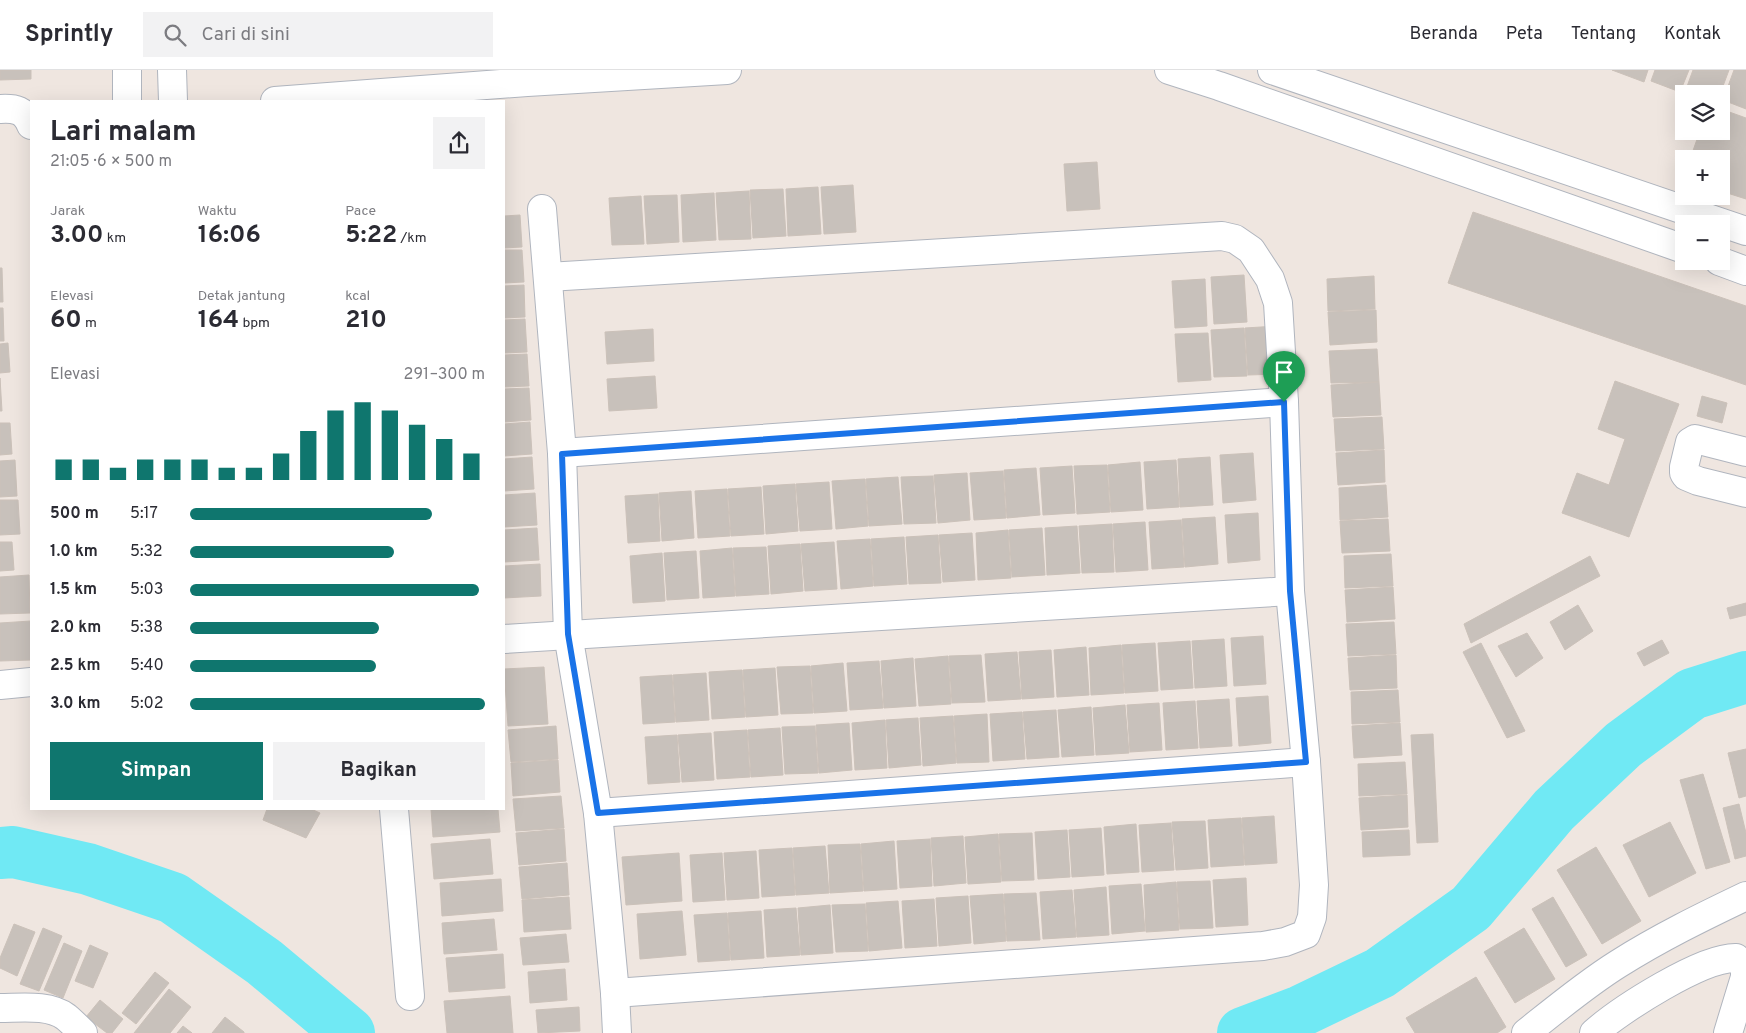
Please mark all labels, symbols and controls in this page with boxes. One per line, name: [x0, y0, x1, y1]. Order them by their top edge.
search box: [143, 12, 493, 57]
text: Sprintly: [25, 20, 113, 50]
icon: search: [161, 21, 189, 49]
text: Cari di sini: [201, 23, 290, 47]
text: Beranda: [1409, 23, 1478, 46]
text: Peta: [1506, 23, 1543, 46]
text: Tentang: [1571, 23, 1636, 46]
text: Kontak: [1664, 23, 1721, 46]
map controls: [1675, 85, 1730, 270]
button: layers: [1675, 85, 1730, 140]
text: Lari malam: [50, 115, 197, 151]
button: share: [433, 117, 485, 169]
button: +: [1675, 150, 1730, 205]
text: 21:05 · 6 × 500 m: [50, 152, 172, 172]
text: Jarak: [50, 203, 85, 220]
text: Waktu: [198, 203, 237, 220]
text: Pace: [345, 203, 376, 220]
button: −: [1675, 215, 1730, 270]
text: 3.00: [50, 220, 103, 252]
text: 16:06: [198, 220, 261, 252]
text: 5:22: [345, 220, 397, 252]
text: km: [103, 230, 126, 247]
text: /km: [397, 230, 427, 247]
text: Elevasi: [50, 288, 94, 305]
text: Detak jantung: [198, 288, 285, 305]
text: kcal: [345, 288, 370, 305]
text: 60: [50, 305, 82, 337]
text: 164: [198, 305, 239, 337]
text: 210: [345, 305, 387, 337]
text: m: [82, 315, 97, 332]
text: bpm: [239, 315, 270, 332]
pin: [1263, 351, 1305, 402]
icon: arrive: [1270, 358, 1298, 386]
text: Elevasi: [50, 365, 100, 385]
text: 291–300 m: [404, 365, 485, 385]
text: 500 m: [50, 504, 99, 524]
text: 5:17: [130, 504, 158, 524]
text: 1.0 km: [50, 542, 98, 562]
text: 5:32: [130, 542, 163, 562]
text: 1.5 km: [50, 580, 97, 600]
text: 5:03: [130, 580, 163, 600]
text: 2.0 km: [50, 618, 101, 638]
text: 5:38: [130, 618, 163, 638]
text: 2.5 km: [50, 656, 100, 676]
text: 5:40: [130, 656, 164, 676]
text: 3.0 km: [50, 694, 101, 714]
text: 5:02: [130, 694, 164, 714]
button: Simpan: [50, 742, 263, 800]
button: Bagikan: [273, 742, 485, 800]

